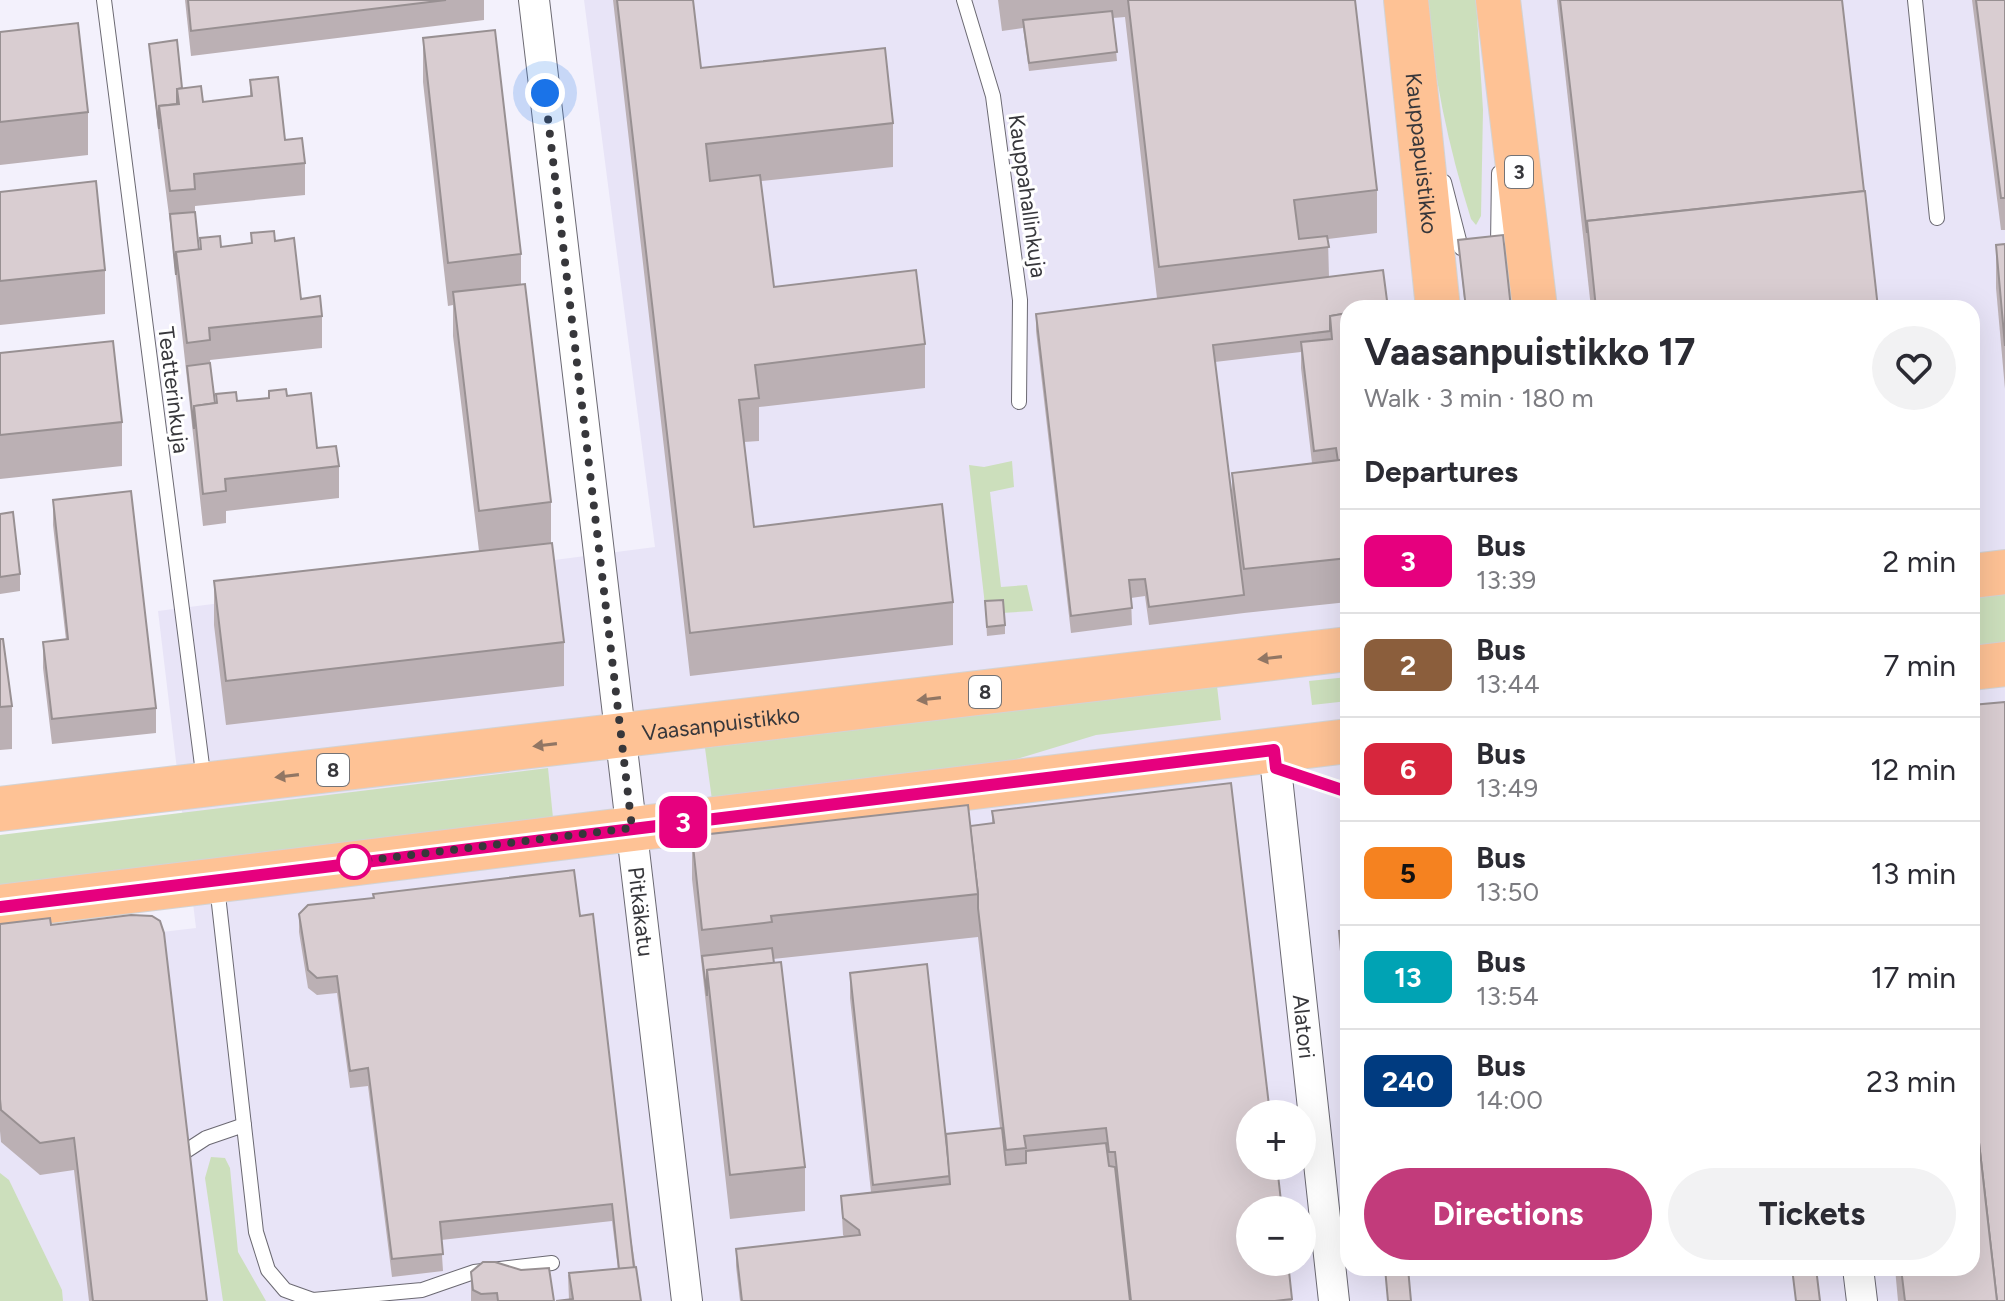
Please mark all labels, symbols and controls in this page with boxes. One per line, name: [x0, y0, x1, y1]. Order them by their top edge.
street label: Kauppapuistikko: [1400, 71, 1443, 235]
your location: [525, 73, 565, 113]
street label: Kauppahallinkuja: [1003, 113, 1052, 279]
road number: 3: [1505, 156, 1533, 188]
street label: Teatterinkuja: [152, 325, 195, 455]
button: heart: [1872, 326, 1956, 410]
text: Vaasanpuistikko 17: [1364, 329, 1695, 375]
text: Walk · 3 min · 180 m: [1364, 382, 1594, 414]
text: Departures: [1364, 453, 1518, 490]
text: Bus: [1476, 527, 1525, 564]
text: 2 min: [1883, 543, 1956, 580]
text: 3: [1400, 544, 1416, 578]
text: 13:39: [1476, 564, 1536, 596]
text: Bus: [1476, 631, 1525, 668]
text: 7 min: [1883, 647, 1956, 684]
text: 2: [1400, 648, 1416, 682]
one-way arrow: [1258, 651, 1283, 664]
text: 13:44: [1476, 668, 1540, 700]
road number: 8: [969, 676, 1001, 708]
one-way arrow: [916, 692, 941, 705]
street label: Vaasanpuistikko: [641, 701, 801, 747]
text: Bus: [1476, 735, 1525, 772]
one-way arrow: [532, 738, 557, 751]
text: 12 min: [1870, 751, 1956, 788]
text: 6: [1400, 752, 1416, 786]
road number: 8: [317, 754, 349, 786]
one-way arrow: [274, 769, 299, 782]
text: 13:49: [1476, 772, 1538, 804]
line badge: 3: [657, 796, 709, 848]
text: 3: [675, 805, 691, 839]
text: Bus: [1476, 839, 1525, 876]
unlabelled marker: [337, 845, 371, 879]
text: 13 min: [1871, 855, 1956, 892]
text: 5: [1400, 856, 1416, 890]
street label: Pitkäkatu: [622, 865, 659, 958]
text: 13:50: [1476, 876, 1539, 908]
text: Bus: [1476, 943, 1525, 980]
text: 17 min: [1871, 959, 1956, 996]
text: 13: [1394, 960, 1422, 994]
text: 13:54: [1476, 980, 1539, 1012]
street label: Alatori: [1287, 993, 1321, 1060]
text: Bus: [1476, 1047, 1525, 1084]
text: 23 min: [1866, 1063, 1956, 1100]
text: 240: [1382, 1064, 1434, 1098]
text: 14:00: [1476, 1084, 1543, 1116]
map controls: [1236, 1100, 1316, 1276]
button: +: [1236, 1100, 1316, 1180]
button: Directions: [1364, 1168, 1652, 1260]
button: Tickets: [1668, 1168, 1956, 1260]
button: −: [1236, 1196, 1316, 1276]

